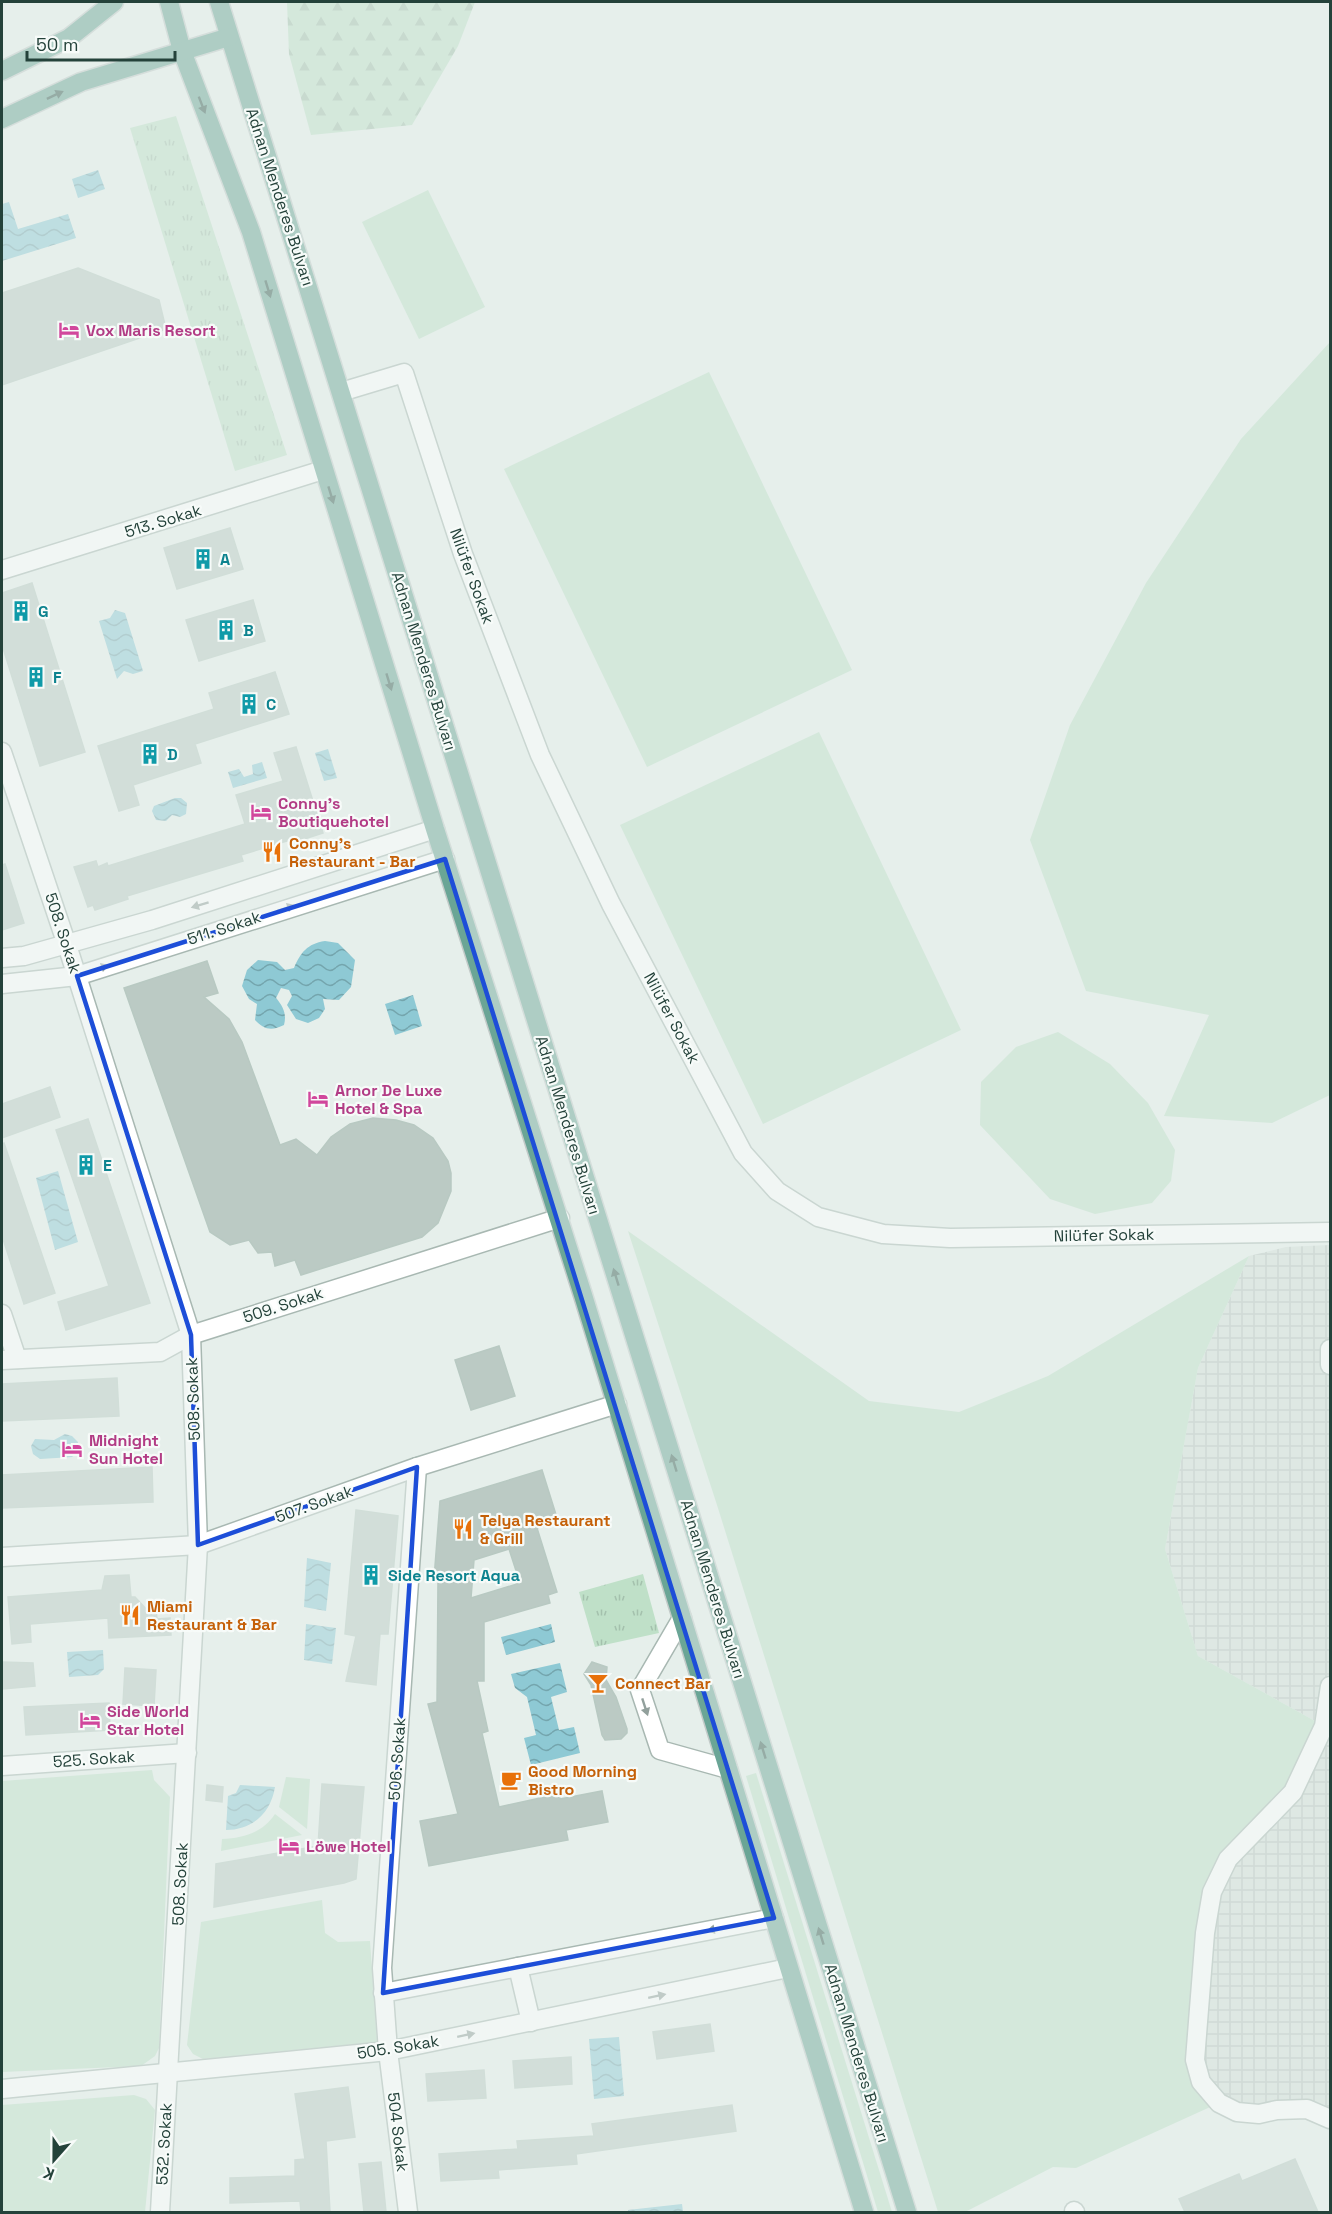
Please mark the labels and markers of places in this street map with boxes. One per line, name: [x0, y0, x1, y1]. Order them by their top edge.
hotel icon: Vox Maris Resort: [57, 318, 81, 342]
place label: Vox Maris Resort: [86, 320, 216, 341]
building icon: A: [191, 547, 215, 571]
place label: A: [220, 549, 230, 570]
building icon: G: [9, 599, 33, 623]
place label: G: [38, 601, 49, 622]
building icon: B: [214, 618, 238, 642]
place label: B: [243, 620, 254, 641]
building icon: F: [24, 665, 48, 689]
place label: F: [53, 667, 62, 688]
building icon: C: [237, 692, 261, 716]
place label: C: [266, 694, 276, 715]
building icon: D: [138, 742, 162, 766]
place label: D: [167, 744, 178, 765]
place label: Conny's Boutiquehotel: [278, 793, 389, 832]
hotel icon: Conny's Boutiquehotel: [249, 800, 273, 824]
place label: Conny's Restaurant - Bar: [289, 833, 415, 872]
restaurant icon: Conny's Restaurant - Bar: [260, 840, 284, 864]
place label: Arnor De Luxe Hotel & Spa: [335, 1080, 442, 1119]
hotel icon: Arnor De Luxe Hotel & Spa: [306, 1087, 330, 1111]
building icon: E: [74, 1153, 98, 1177]
place label: E: [103, 1155, 112, 1176]
place label: Midnight Sun Hotel: [89, 1430, 163, 1469]
hotel icon: Midnight Sun Hotel: [60, 1437, 84, 1461]
place label: Telya Restaurant & Grill: [480, 1510, 611, 1549]
restaurant icon: Telya Restaurant & Grill: [451, 1517, 475, 1541]
building icon: Side Resort Aqua: [359, 1563, 383, 1587]
place label: Side Resort Aqua: [388, 1565, 520, 1586]
place label: Miami Restaurant & Bar: [147, 1596, 277, 1635]
restaurant icon: Miami Restaurant & Bar: [118, 1603, 142, 1627]
bar icon: Connect Bar: [586, 1671, 610, 1695]
place label: Connect Bar: [615, 1673, 711, 1694]
place label: Side World Star Hotel: [107, 1701, 189, 1740]
hotel icon: Side World Star Hotel: [78, 1708, 102, 1732]
place label: Good Morning Bistro: [528, 1761, 637, 1800]
cafe icon: Good Morning Bistro: [499, 1768, 523, 1792]
hotel icon: Löwe Hotel: [277, 1834, 301, 1858]
place label: Löwe Hotel: [306, 1836, 391, 1857]

